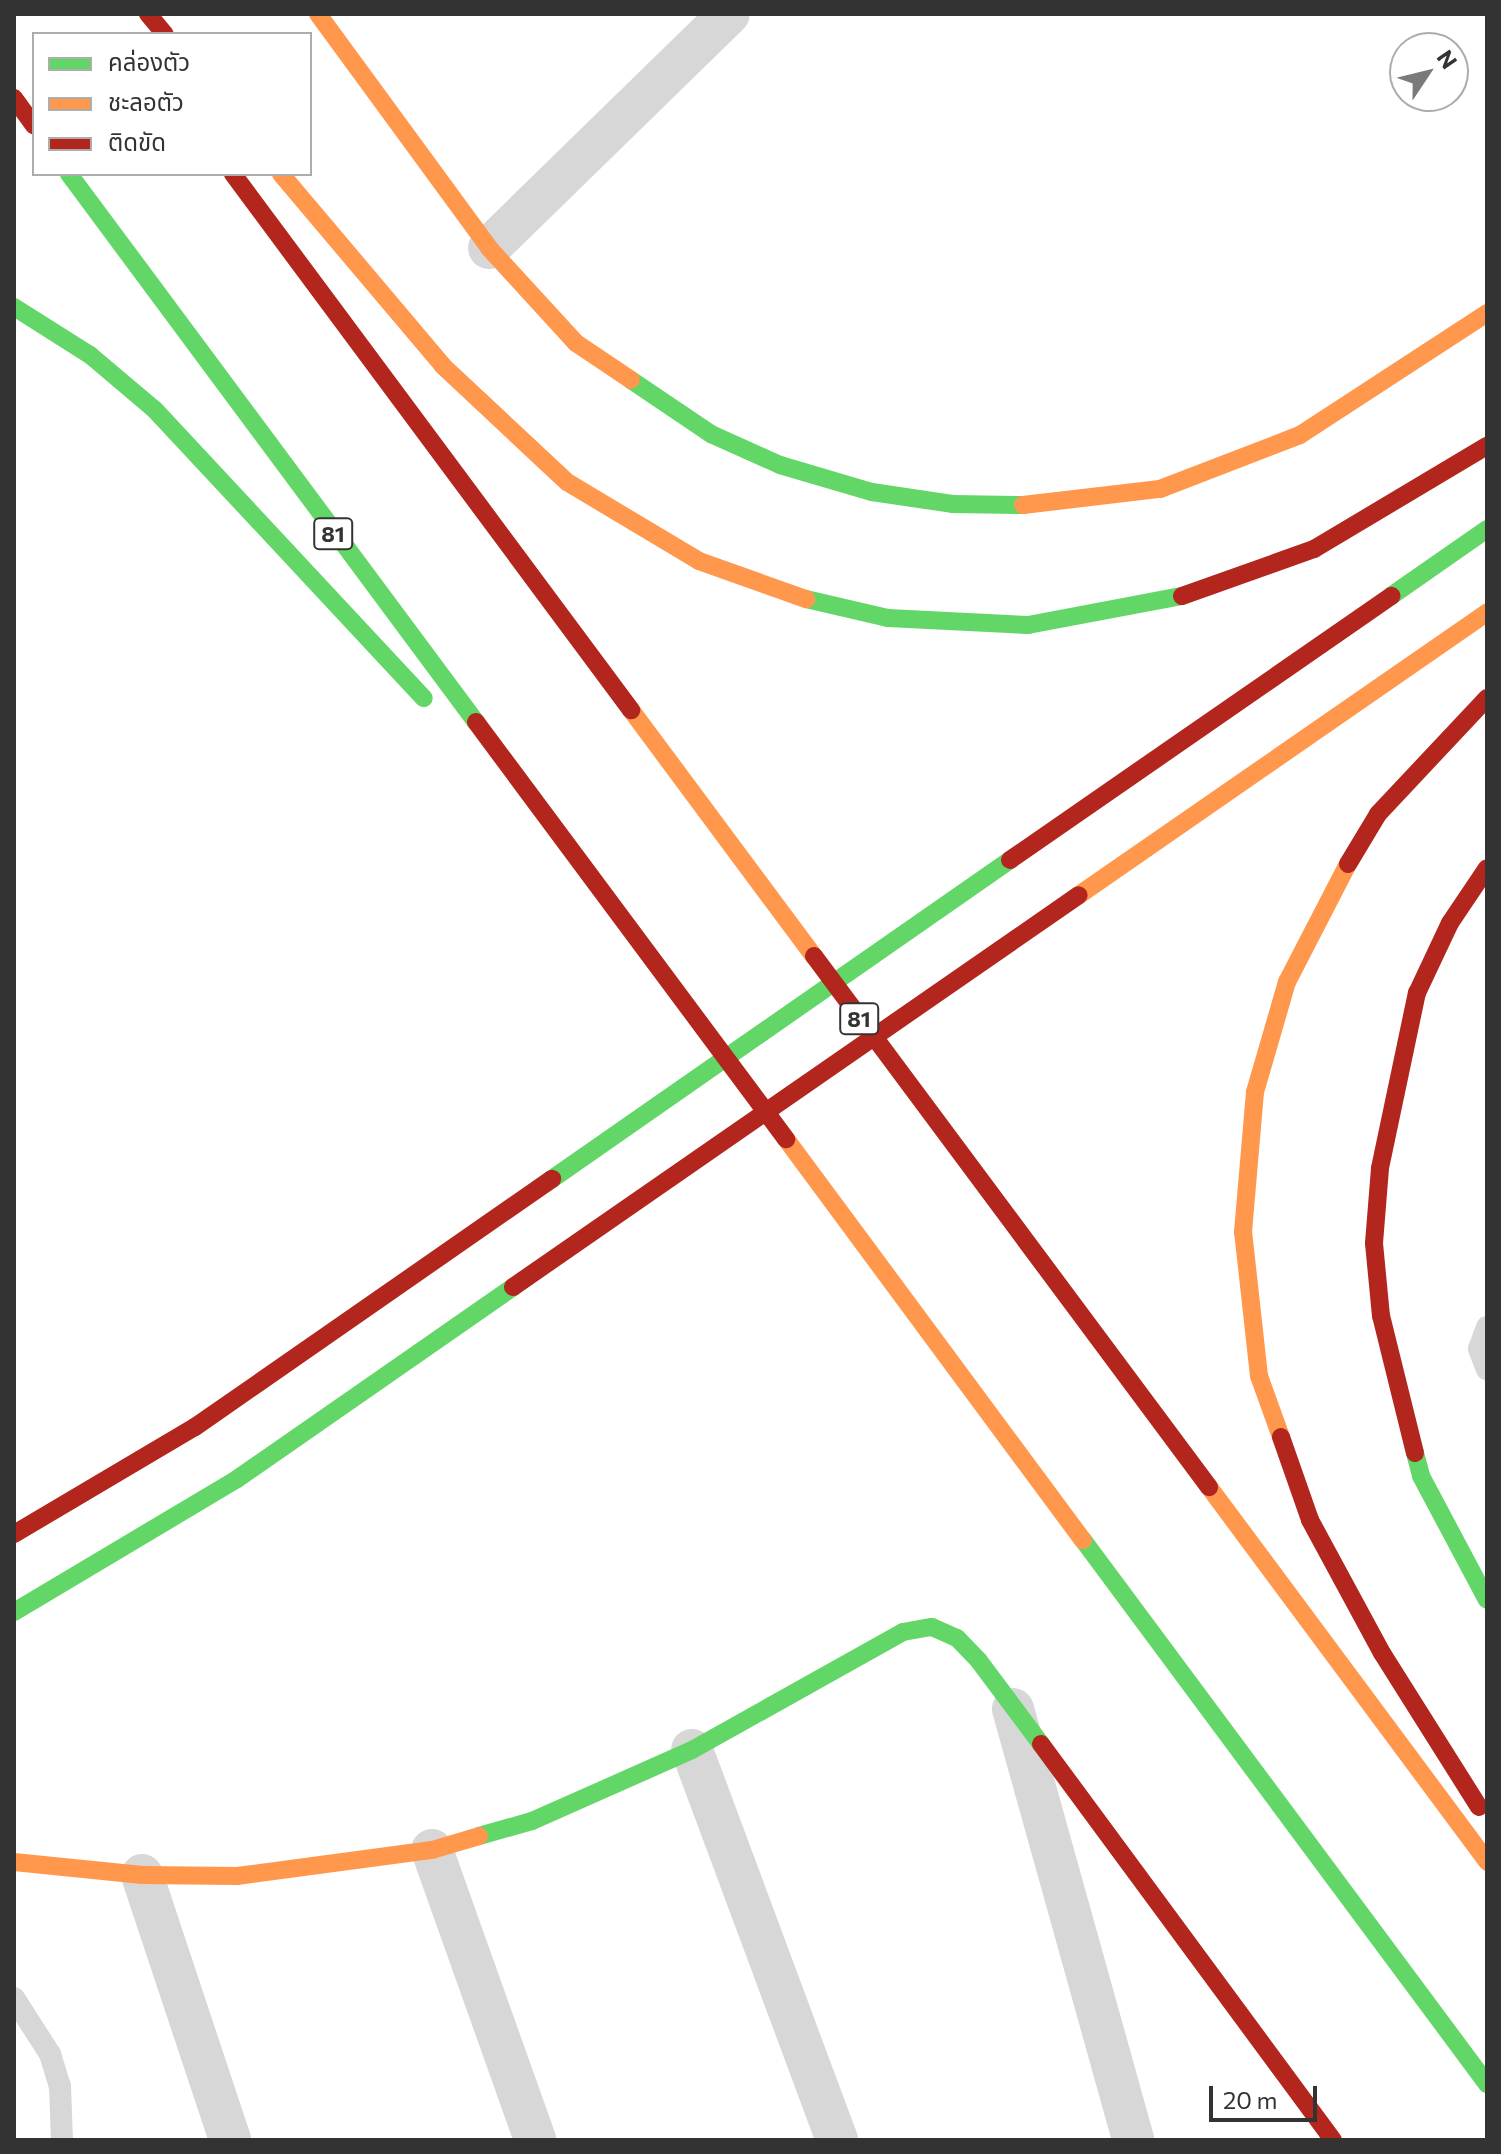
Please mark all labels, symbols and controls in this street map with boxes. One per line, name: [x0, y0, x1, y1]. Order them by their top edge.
legend: [32, 32, 312, 176]
north arrow: [1389, 32, 1469, 112]
text: N: [1432, 45, 1463, 74]
text: คล่องตัว: [108, 47, 190, 76]
text: ชะลอตัว: [108, 87, 184, 116]
text: ติดขัด: [108, 127, 166, 156]
road number: 81: [313, 516, 353, 552]
road number: 81: [839, 1001, 879, 1037]
scale bar: [1213, 2070, 1321, 2120]
text: 20 m: [1223, 2085, 1277, 2114]

